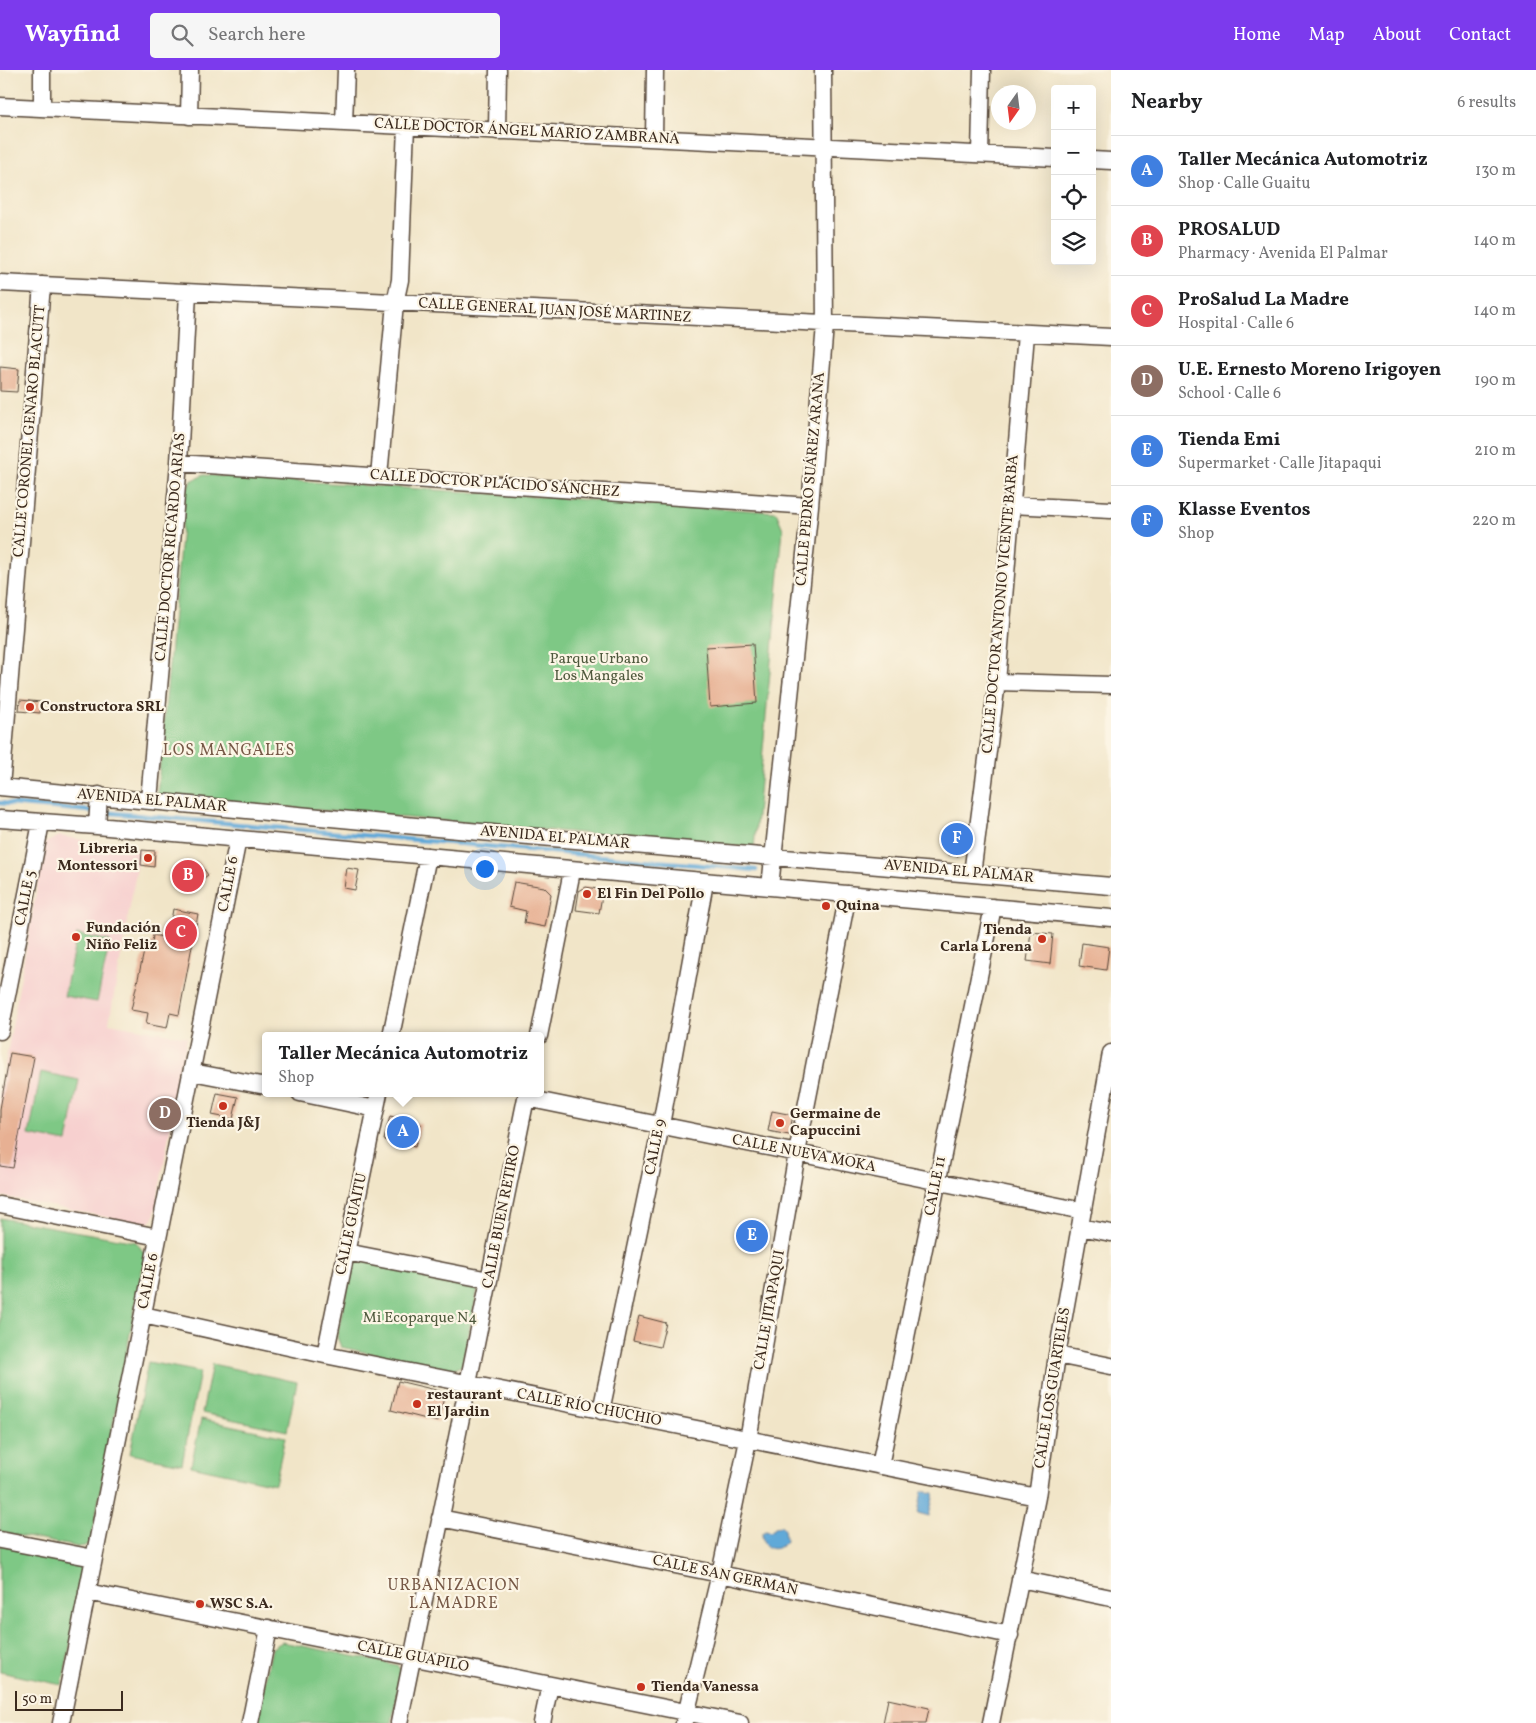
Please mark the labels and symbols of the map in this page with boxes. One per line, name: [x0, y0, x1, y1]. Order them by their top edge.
north arrow: [991, 85, 1036, 130]
street label: CALLE DOCTOR ÁNGEL MARIO ZAMBRANA: [374, 114, 681, 151]
street label: CALLE GENERAL JUAN JOSÉ MARTINEZ: [418, 293, 692, 329]
street label: CALLE CORONEL GENARO BLACUTT: [9, 304, 52, 558]
street label: CALLE PEDRO SUÁREZ ARANA: [791, 371, 831, 587]
street label: CALLE DOCTOR RICARDO ARIAS: [151, 432, 191, 662]
street label: CALLE DOCTOR ANTONIO VICENTE BARBA: [977, 453, 1025, 754]
street label: CALLE DOCTOR PLÁCIDO SÁNCHEZ: [369, 465, 621, 503]
park label: Parque Urbano Los Mangales: [550, 649, 648, 687]
place label: Constructora SRL: [40, 697, 164, 718]
marker: Constructora SRL: [24, 701, 36, 713]
district label: LOS MANGALES: [163, 740, 295, 762]
street label: AVENIDA EL PALMAR: [76, 784, 228, 818]
pin: F: [941, 820, 973, 858]
street label: AVENIDA EL PALMAR: [479, 821, 631, 855]
place label: Libreria Montessori: [57, 839, 138, 877]
marker: Libreria Montessori: [142, 852, 154, 864]
street label: CALLE 6: [213, 854, 245, 914]
street label: AVENIDA EL PALMAR: [883, 855, 1035, 889]
your location: [472, 856, 498, 882]
pin: B: [172, 857, 204, 895]
street label: CALLE 5: [10, 868, 42, 928]
place label: El Fin Del Pollo: [597, 884, 705, 905]
marker: El Fin Del Pollo: [581, 888, 593, 900]
place label: Quina: [836, 896, 880, 917]
marker: Quina: [820, 900, 832, 912]
pin: C: [165, 914, 197, 952]
place label: Fundación Niño Feliz: [86, 918, 161, 956]
place label: Tienda Carla Lorena: [940, 920, 1032, 958]
marker: Fundación Niño Feliz: [70, 931, 82, 943]
marker: Tienda Carla Lorena: [1036, 933, 1048, 945]
pin: D: [149, 1095, 181, 1133]
marker: Tienda J&J: [217, 1100, 229, 1112]
place label: Germaine de Capuccini: [790, 1104, 881, 1142]
place label: Tienda J&J: [186, 1113, 260, 1134]
pin: A: [387, 1113, 419, 1151]
street label: CALLE 9: [640, 1117, 672, 1177]
marker: Germaine de Capuccini: [774, 1117, 786, 1129]
street label: CALLE NUEVA MOKA: [730, 1130, 878, 1178]
street label: CALLE BUEN RETIRO: [478, 1144, 526, 1290]
street label: CALLE 11: [920, 1154, 952, 1218]
street label: CALLE GUAITU: [331, 1171, 373, 1277]
pin: E: [736, 1217, 768, 1255]
street label: CALLE JITAPAQUI: [749, 1248, 791, 1372]
street label: CALLE 6: [133, 1251, 165, 1311]
street label: CALLE LOS GUARTELES: [1030, 1306, 1076, 1470]
park label: Mi Ecoparque N4: [363, 1308, 477, 1329]
street label: CALLE RÍO CHUCHIO: [515, 1384, 663, 1432]
place label: restaurant El Jardin: [427, 1385, 503, 1423]
marker: restaurant El Jardin: [411, 1398, 423, 1410]
street label: CALLE SAN GERMAN: [651, 1550, 799, 1602]
district label: URBANIZACION LA MADRE: [388, 1575, 520, 1615]
place label: WSC S.A.: [210, 1594, 273, 1615]
marker: WSC S.A.: [194, 1598, 206, 1610]
street label: CALLE GUAPILO: [355, 1636, 471, 1678]
place label: Tienda Vanessa: [651, 1677, 759, 1698]
marker: Tienda Vanessa: [635, 1681, 647, 1693]
scale bar: [15, 1688, 122, 1711]

